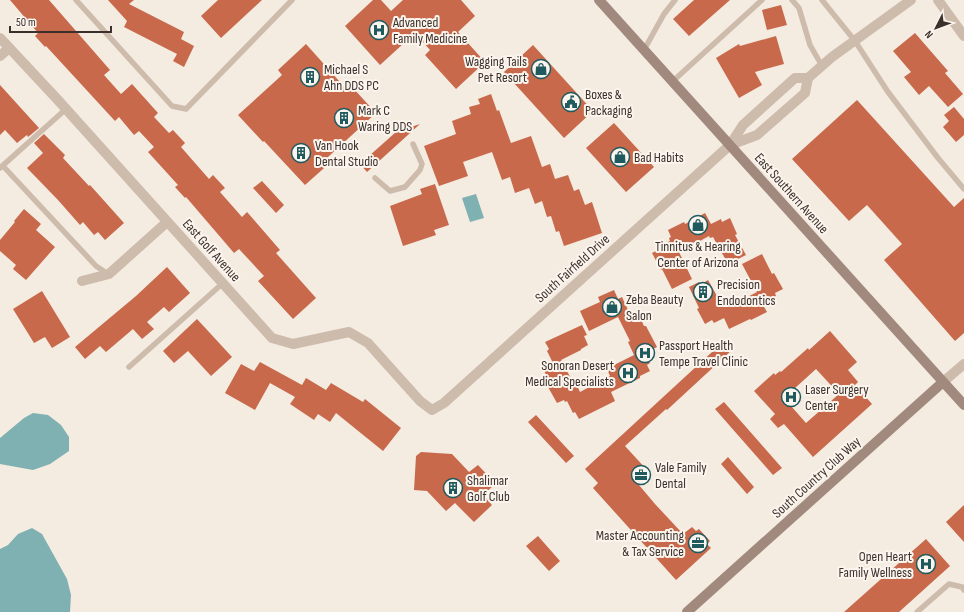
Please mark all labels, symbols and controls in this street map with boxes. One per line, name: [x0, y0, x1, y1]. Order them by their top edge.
scale bar: [10, 8, 111, 34]
north arrow: [916, 8, 956, 48]
place label: Advanced Family Medicine: [392, 14, 467, 47]
text: 50 m: [16, 15, 36, 30]
hospital icon: Advanced Family Medicine: [368, 19, 390, 41]
text: N: [922, 28, 936, 41]
place label: Wagging Tails Pet Resort: [465, 53, 527, 86]
shop icon: Wagging Tails Pet Resort: [530, 58, 552, 80]
place label: Michael S Ahn DDS PC: [323, 61, 379, 94]
building icon: Michael S Ahn DDS PC: [299, 66, 321, 88]
place label: Boxes & Packaging: [585, 86, 633, 119]
public building icon: Boxes & Packaging: [560, 91, 582, 113]
place label: Mark C Waring DDS: [358, 102, 412, 135]
building icon: Mark C Waring DDS: [333, 107, 355, 129]
place label: Van Hook Dental Studio: [315, 137, 379, 170]
building icon: Van Hook Dental Studio: [290, 142, 312, 164]
shop icon: Bad Habits: [609, 146, 631, 168]
place label: Bad Habits: [634, 149, 684, 166]
street label: East Southern Avenue: [751, 150, 832, 237]
shop icon: Tinnitus & Hearing Center of Arizona: [687, 214, 709, 236]
street label: East Golf Avenue: [179, 216, 244, 285]
street label: South Fairfield Drive: [532, 231, 613, 306]
place label: Tinnitus & Hearing Center of Arizona: [655, 238, 741, 271]
place label: Precision Endodontics: [717, 276, 776, 309]
building icon: Precision Endodontics: [692, 281, 714, 303]
place label: Zeba Beauty Salon: [626, 291, 684, 324]
shop icon: Zeba Beauty Salon: [601, 296, 623, 318]
place label: Passport Health Tempe Travel Clinic: [659, 337, 748, 370]
hospital icon: Passport Health Tempe Travel Clinic: [634, 342, 656, 364]
place label: Sonoran Desert Medical Specialists: [525, 357, 614, 390]
hospital icon: Sonoran Desert Medical Specialists: [617, 362, 639, 384]
place label: Laser Surgery Center: [805, 381, 869, 414]
hospital icon: Laser Surgery Center: [780, 386, 802, 408]
street label: South Country Club Way: [769, 433, 865, 522]
place label: Vale Family Dental: [655, 459, 707, 492]
office icon: Vale Family Dental: [630, 464, 652, 486]
place label: Shalimar Golf Club: [467, 472, 510, 505]
building icon: Shalimar Golf Club: [442, 477, 464, 499]
place label: Master Accounting & Tax Service: [596, 527, 684, 560]
office icon: Master Accounting & Tax Service: [687, 532, 709, 554]
place label: Open Heart Family Wellness: [839, 548, 912, 581]
hospital icon: Open Heart Family Wellness: [915, 553, 937, 575]

